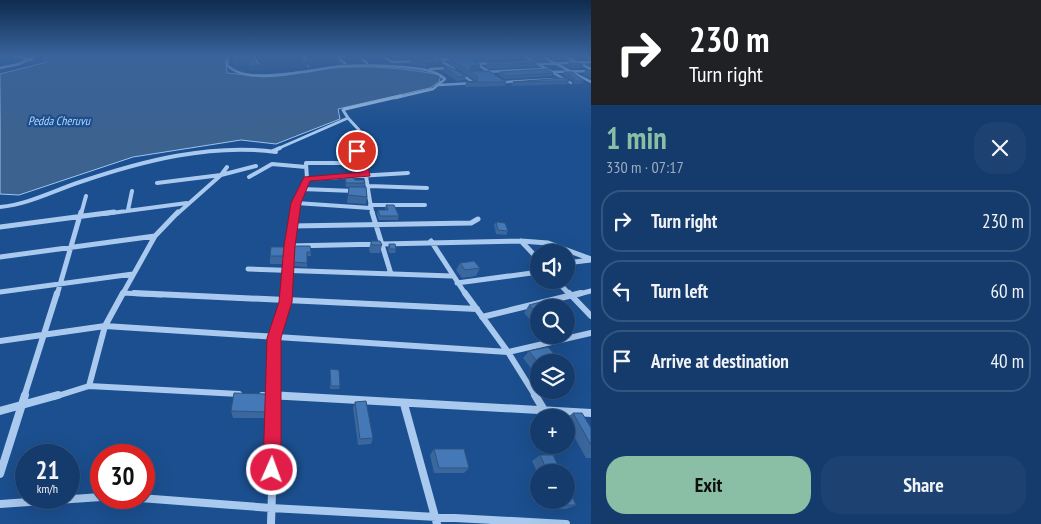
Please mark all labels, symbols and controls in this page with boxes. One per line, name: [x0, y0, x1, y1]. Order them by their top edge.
text: 230 m: [689, 16, 770, 62]
icon: right: [606, 20, 671, 85]
text: Turn right: [689, 60, 763, 88]
water label: Pedda Cheruvu: [28, 113, 91, 128]
text: 1 min: [606, 118, 667, 157]
button: close: [974, 122, 1026, 174]
pin: [336, 130, 378, 172]
icon: arrive: [343, 137, 371, 165]
text: 330 m · 07:17: [606, 157, 684, 177]
icon: right: [608, 207, 636, 235]
text: Turn right: [651, 209, 717, 233]
text: 230 m: [982, 209, 1024, 233]
map controls: [530, 244, 575, 509]
button: sound: [530, 244, 575, 289]
icon: left: [608, 277, 636, 305]
text: Turn left: [651, 279, 708, 303]
text: 60 m: [991, 279, 1024, 303]
button: search: [530, 299, 575, 344]
icon: arrive: [608, 347, 636, 375]
text: Arrive at destination: [651, 349, 789, 373]
text: 40 m: [991, 349, 1024, 373]
button: layers: [530, 354, 575, 399]
button: +: [530, 409, 575, 454]
position arrow: [245, 443, 297, 495]
speed limit sign: 30: [90, 444, 155, 509]
text: 21: [36, 454, 59, 486]
button: Exit: [606, 456, 811, 514]
button: Share: [821, 456, 1026, 514]
button: −: [530, 464, 575, 509]
text: km/h: [37, 481, 58, 496]

